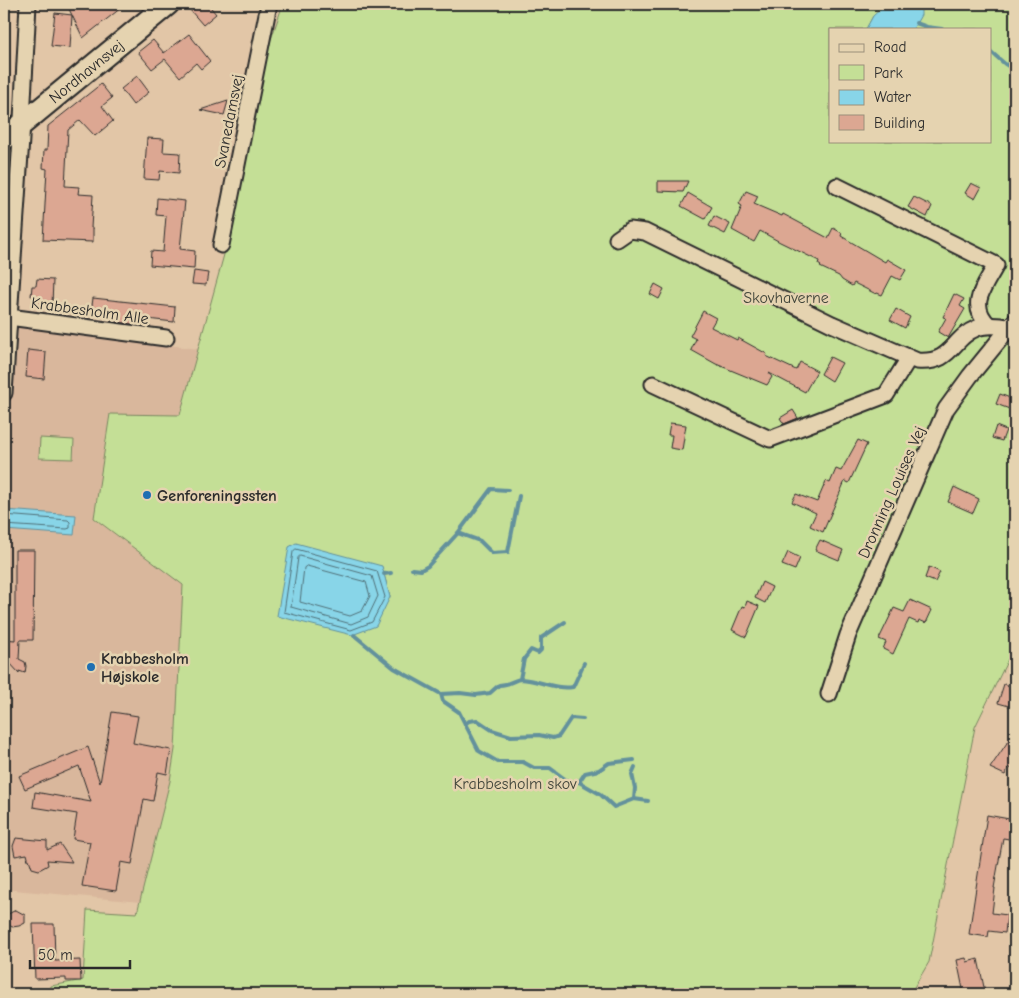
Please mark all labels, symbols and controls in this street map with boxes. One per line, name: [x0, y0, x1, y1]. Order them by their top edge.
legend: [829, 28, 992, 142]
street label: Nordhavnsvej: [46, 36, 127, 107]
text: Road: [874, 38, 906, 56]
text: Park: [874, 64, 903, 82]
street label: Svanedamsvej: [211, 73, 247, 170]
text: Water: [874, 88, 911, 106]
text: Building: [874, 114, 925, 132]
park label: Skovhaverne: [743, 289, 829, 307]
street label: Krabbesholm Alle: [30, 294, 150, 328]
street label: Dronning Louises Vej: [855, 424, 929, 561]
place label: Genforeningssten: [157, 487, 277, 505]
marker: Genforeningssten: [141, 489, 153, 501]
place label: Krabbesholm Højskole: [101, 650, 189, 686]
marker: Krabbesholm Højskole: [85, 661, 97, 673]
park label: Krabbesholm skov: [453, 775, 577, 793]
scale bar: [30, 938, 130, 970]
text: 50 m: [38, 946, 73, 964]

